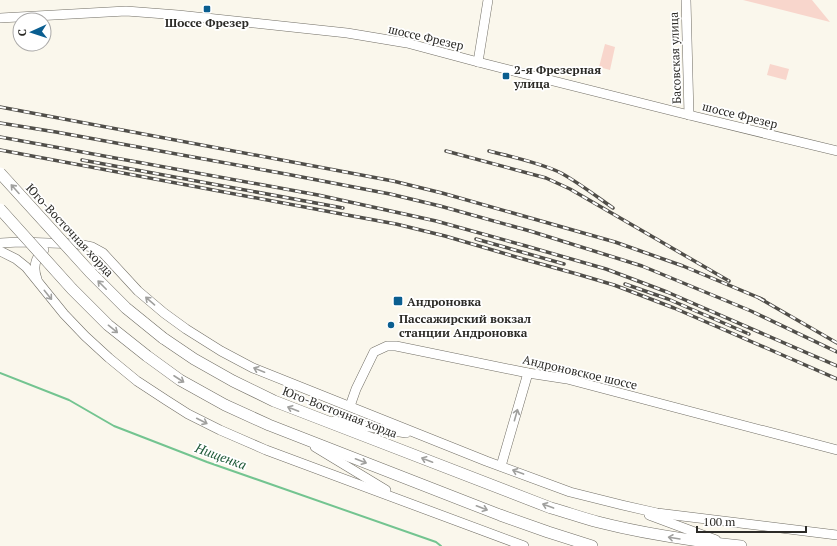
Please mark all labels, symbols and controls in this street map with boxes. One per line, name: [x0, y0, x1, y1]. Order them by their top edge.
marker: Шоссе Фрезер: [202, 4, 212, 14]
north arrow: [12, 12, 52, 52]
street label: Басовская улица: [666, 12, 684, 104]
place label: Шоссе Фрезер: [165, 15, 249, 30]
street label: шоссе Фрезер: [387, 21, 465, 53]
text: С: [15, 29, 29, 36]
place label: 2-я Фрезерная улица: [513, 62, 601, 91]
marker: 2-я Фрезерная улица: [501, 71, 511, 81]
street label: шоссе Фрезер: [701, 98, 779, 132]
street label: Юго-Восточная хорда: [23, 180, 117, 280]
one-way arrow: [10, 184, 19, 194]
one-way arrow: [97, 280, 107, 289]
one-way arrow: [44, 290, 53, 301]
place label: Андроновка: [407, 294, 482, 309]
marker: Андроновка: [392, 295, 404, 307]
one-way arrow: [144, 296, 155, 305]
place label: Пассажирский вокзал станции Андроновка: [399, 311, 531, 340]
marker: Пассажирский вокзал станции Андроновка: [386, 320, 396, 330]
one-way arrow: [108, 324, 118, 333]
street label: Андроновское шоссе: [521, 352, 639, 392]
one-way arrow: [254, 366, 266, 373]
one-way arrow: [173, 375, 184, 383]
street label: Юго-Восточная хорда: [280, 383, 400, 441]
one-way arrow: [287, 404, 299, 412]
one-way arrow: [513, 409, 520, 422]
one-way arrow: [196, 418, 208, 425]
water label: Нищенка: [192, 438, 249, 474]
one-way arrow: [422, 455, 434, 463]
one-way arrow: [355, 457, 367, 465]
one-way arrow: [512, 468, 524, 476]
one-way arrow: [543, 502, 555, 510]
one-way arrow: [476, 504, 488, 512]
scale bar: [697, 508, 806, 534]
text: 100 m: [703, 514, 736, 529]
one-way arrow: [668, 533, 681, 541]

